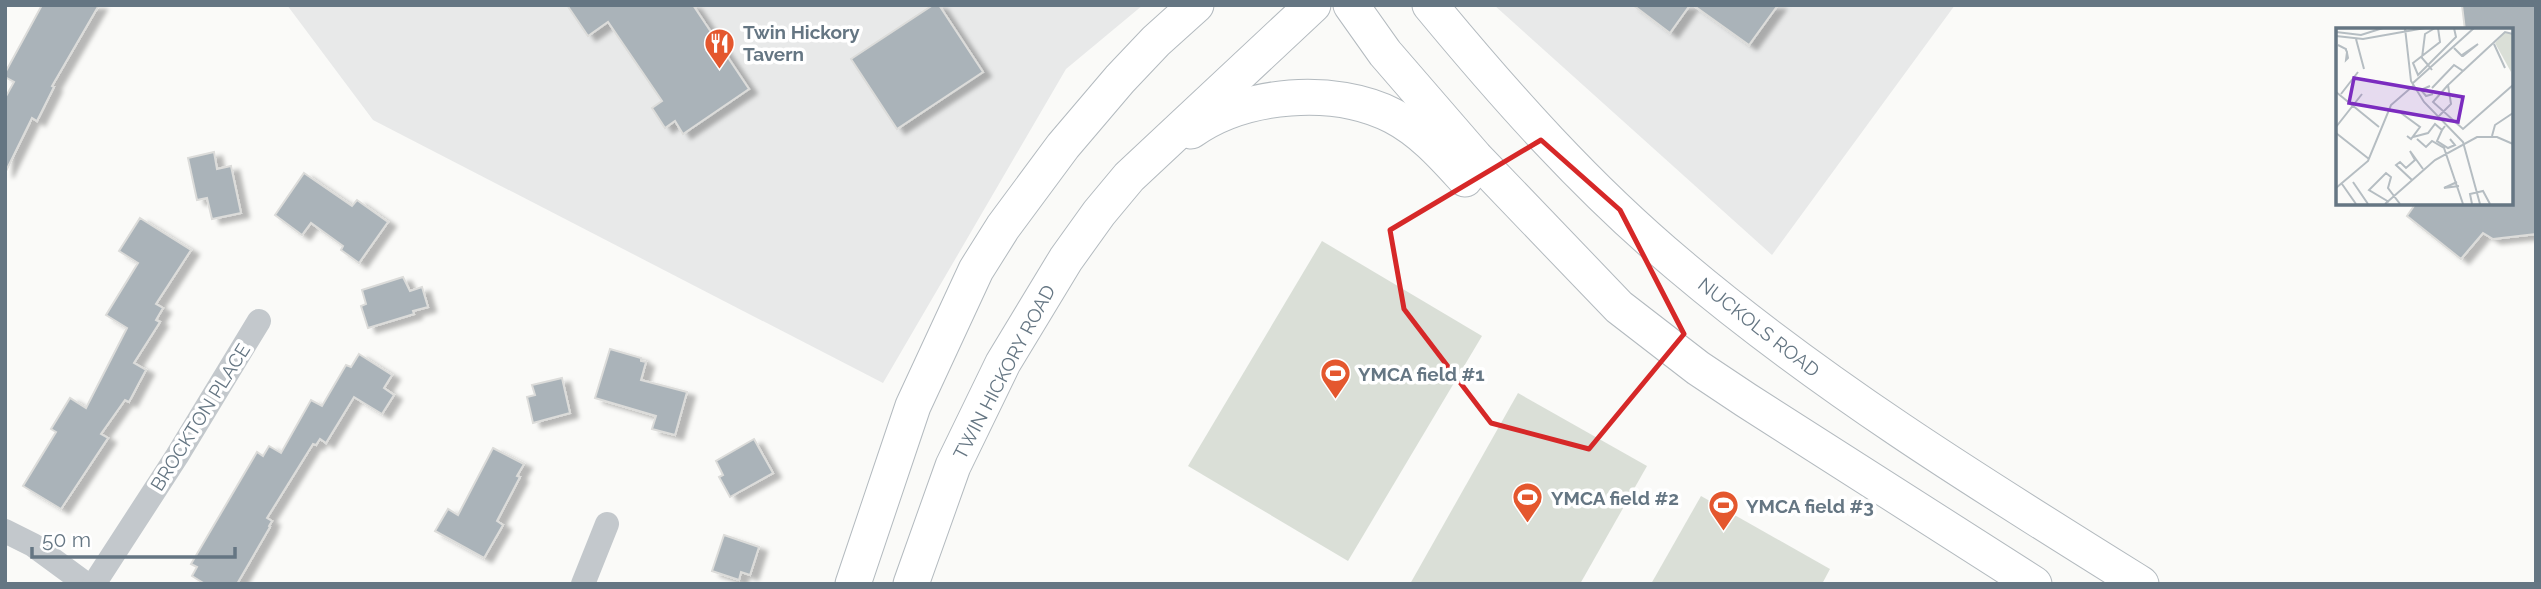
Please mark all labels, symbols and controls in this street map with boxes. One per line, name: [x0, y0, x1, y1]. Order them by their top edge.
place label: Twin Hickory Tavern: [743, 21, 860, 65]
restaurant icon: Twin Hickory Tavern: [703, 26, 737, 70]
inset map: [2336, 28, 2513, 205]
street label: NUCKOLS ROAD: [1694, 273, 1824, 381]
street label: TWIN HICKORY ROAD: [949, 281, 1059, 463]
street label: BROCKTON PLACE: [146, 339, 254, 495]
sports icon: YMCA field #1: [1318, 357, 1352, 401]
place label: YMCA field #1: [1358, 363, 1485, 385]
sports icon: YMCA field #2: [1511, 481, 1545, 525]
place label: YMCA field #2: [1551, 487, 1679, 509]
sports icon: YMCA field #3: [1706, 489, 1740, 533]
place label: YMCA field #3: [1746, 495, 1874, 517]
scale bar: [32, 516, 234, 560]
text: 50 m: [42, 527, 91, 552]

